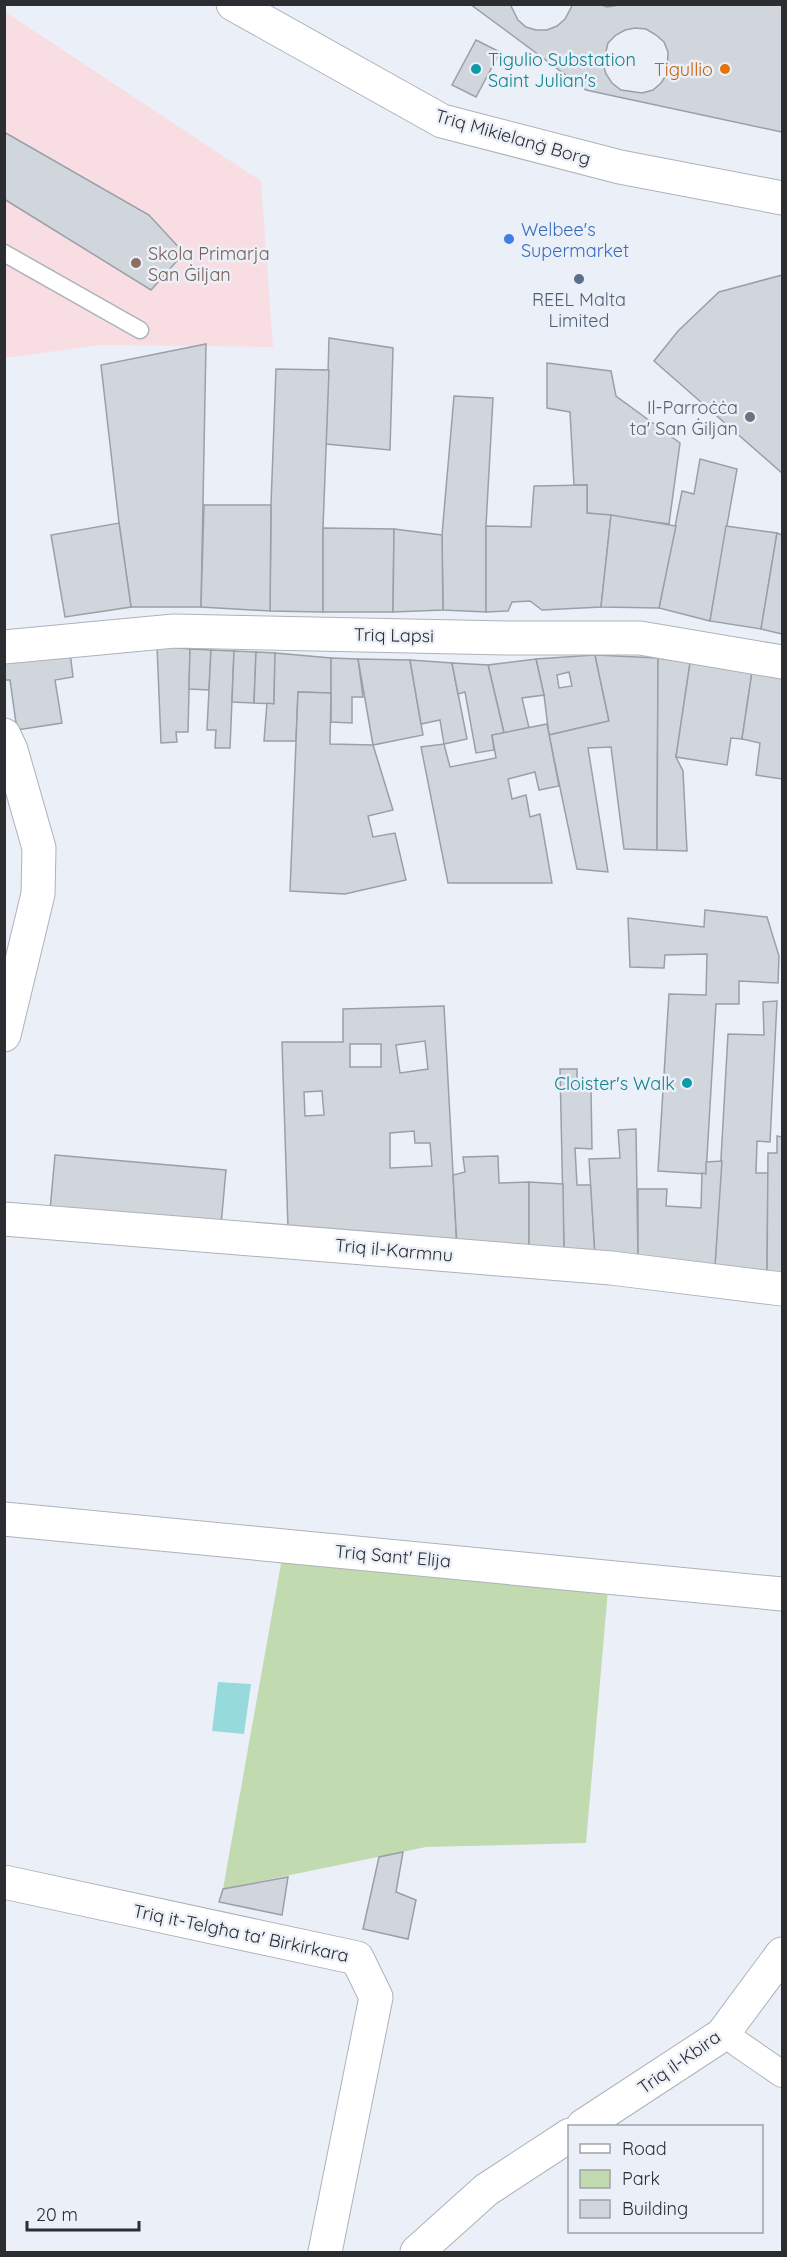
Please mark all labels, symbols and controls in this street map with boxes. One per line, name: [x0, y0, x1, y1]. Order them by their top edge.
place label: Tigulio Substation Saint Julian's: [488, 48, 636, 92]
place label: Tigullio: [654, 58, 713, 81]
marker: Tigulio Substation Saint Julian's: [469, 62, 483, 76]
marker: Tigullio: [718, 62, 732, 76]
street label: Triq Mikielanġ Borg: [433, 104, 593, 170]
place label: Welbee's Supermarket: [521, 218, 629, 262]
marker: Welbee's Supermarket: [502, 232, 516, 246]
place label: Skola Primarja San Ġiljan: [148, 242, 270, 286]
marker: Skola Primarja San Ġiljan: [129, 256, 143, 270]
marker: REEL Malta Limited: [572, 272, 586, 286]
place label: REEL Malta Limited: [532, 288, 626, 332]
place label: Il-Parroċċa ta' San Ġiljan: [630, 396, 738, 440]
marker: Il-Parroċċa ta' San Ġiljan: [743, 410, 757, 424]
street label: Triq Lapsi: [354, 623, 434, 647]
place label: Cloister's Walk: [554, 1072, 675, 1095]
marker: Cloister's Walk: [680, 1076, 694, 1090]
street label: Triq il-Karmnu: [334, 1233, 454, 1267]
street label: Triq Sant' Elija: [334, 1539, 452, 1573]
street label: Triq it-Telgħa ta' Birkirkara: [131, 1899, 351, 1967]
street label: Triq il-Kbira: [633, 2025, 725, 2099]
legend: [568, 2125, 763, 2233]
text: Road: [622, 2137, 667, 2160]
text: Park: [622, 2167, 660, 2190]
scale bar: [27, 2194, 140, 2232]
text: Building: [622, 2197, 688, 2220]
text: 20 m: [36, 2203, 78, 2226]

